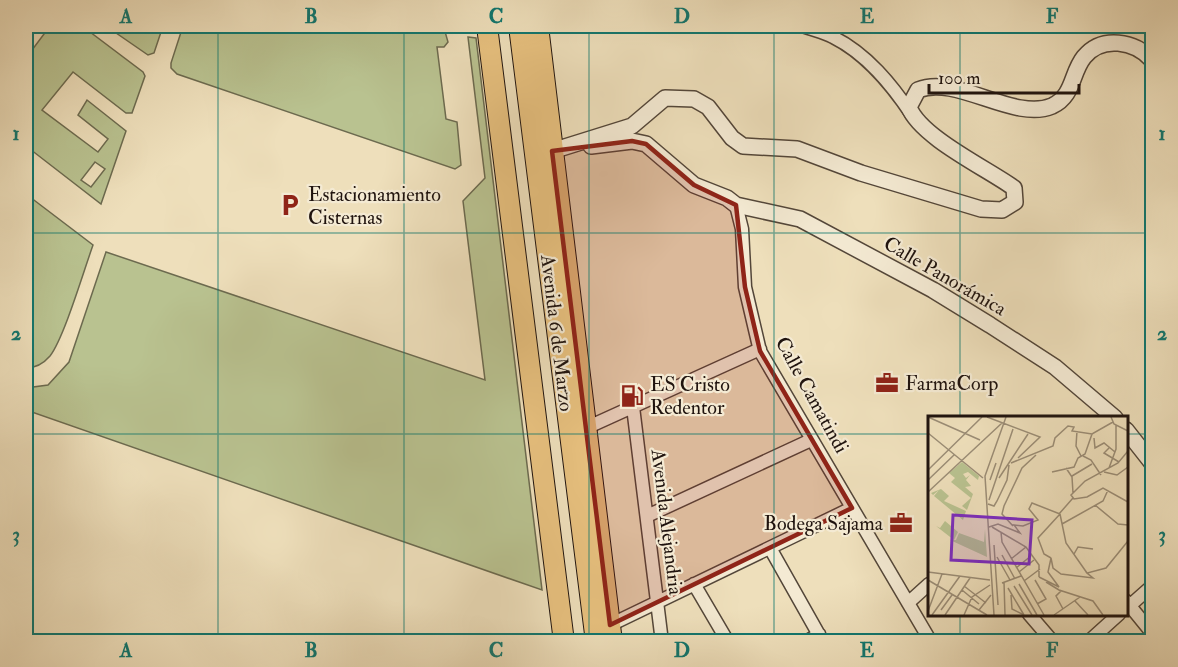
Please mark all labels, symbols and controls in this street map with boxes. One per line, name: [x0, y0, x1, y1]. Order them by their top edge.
text: A: [119, 4, 133, 29]
text: B: [304, 4, 318, 29]
text: C: [489, 4, 503, 29]
text: D: [674, 4, 690, 29]
text: E: [860, 4, 875, 29]
text: F: [1046, 4, 1059, 29]
scale bar: [929, 57, 1079, 95]
text: 100 m: [938, 67, 981, 90]
text: 1: [12, 121, 20, 146]
text: 1: [1158, 121, 1166, 146]
place label: Estacionamiento Cisternas: [308, 182, 441, 230]
parking icon: Estacionamiento Cisternas: [277, 192, 303, 218]
street label: Calle Panorámica: [879, 231, 1011, 322]
street label: Avenida 6 de Marzo: [535, 252, 579, 413]
text: 2: [11, 321, 21, 346]
text: 2: [1157, 321, 1167, 346]
street label: Calle Camatindi: [770, 332, 854, 458]
office icon: FarmaCorp: [874, 370, 900, 396]
place label: FarmaCorp: [905, 371, 998, 397]
place label: ES Cristo Redentor: [650, 372, 730, 420]
fuel station icon: ES Cristo Redentor: [619, 383, 645, 409]
inset map: [928, 416, 1127, 616]
street label: Avenida Alejandria: [646, 447, 688, 597]
office icon: Bodega Sajama: [888, 510, 914, 536]
place label: Bodega Sajama: [764, 511, 884, 536]
text: 3: [12, 522, 20, 547]
text: 3: [1158, 522, 1166, 547]
text: A: [119, 638, 133, 663]
text: B: [304, 638, 318, 663]
text: C: [489, 638, 503, 663]
text: D: [674, 638, 690, 663]
text: E: [860, 638, 875, 663]
text: F: [1046, 638, 1059, 663]

